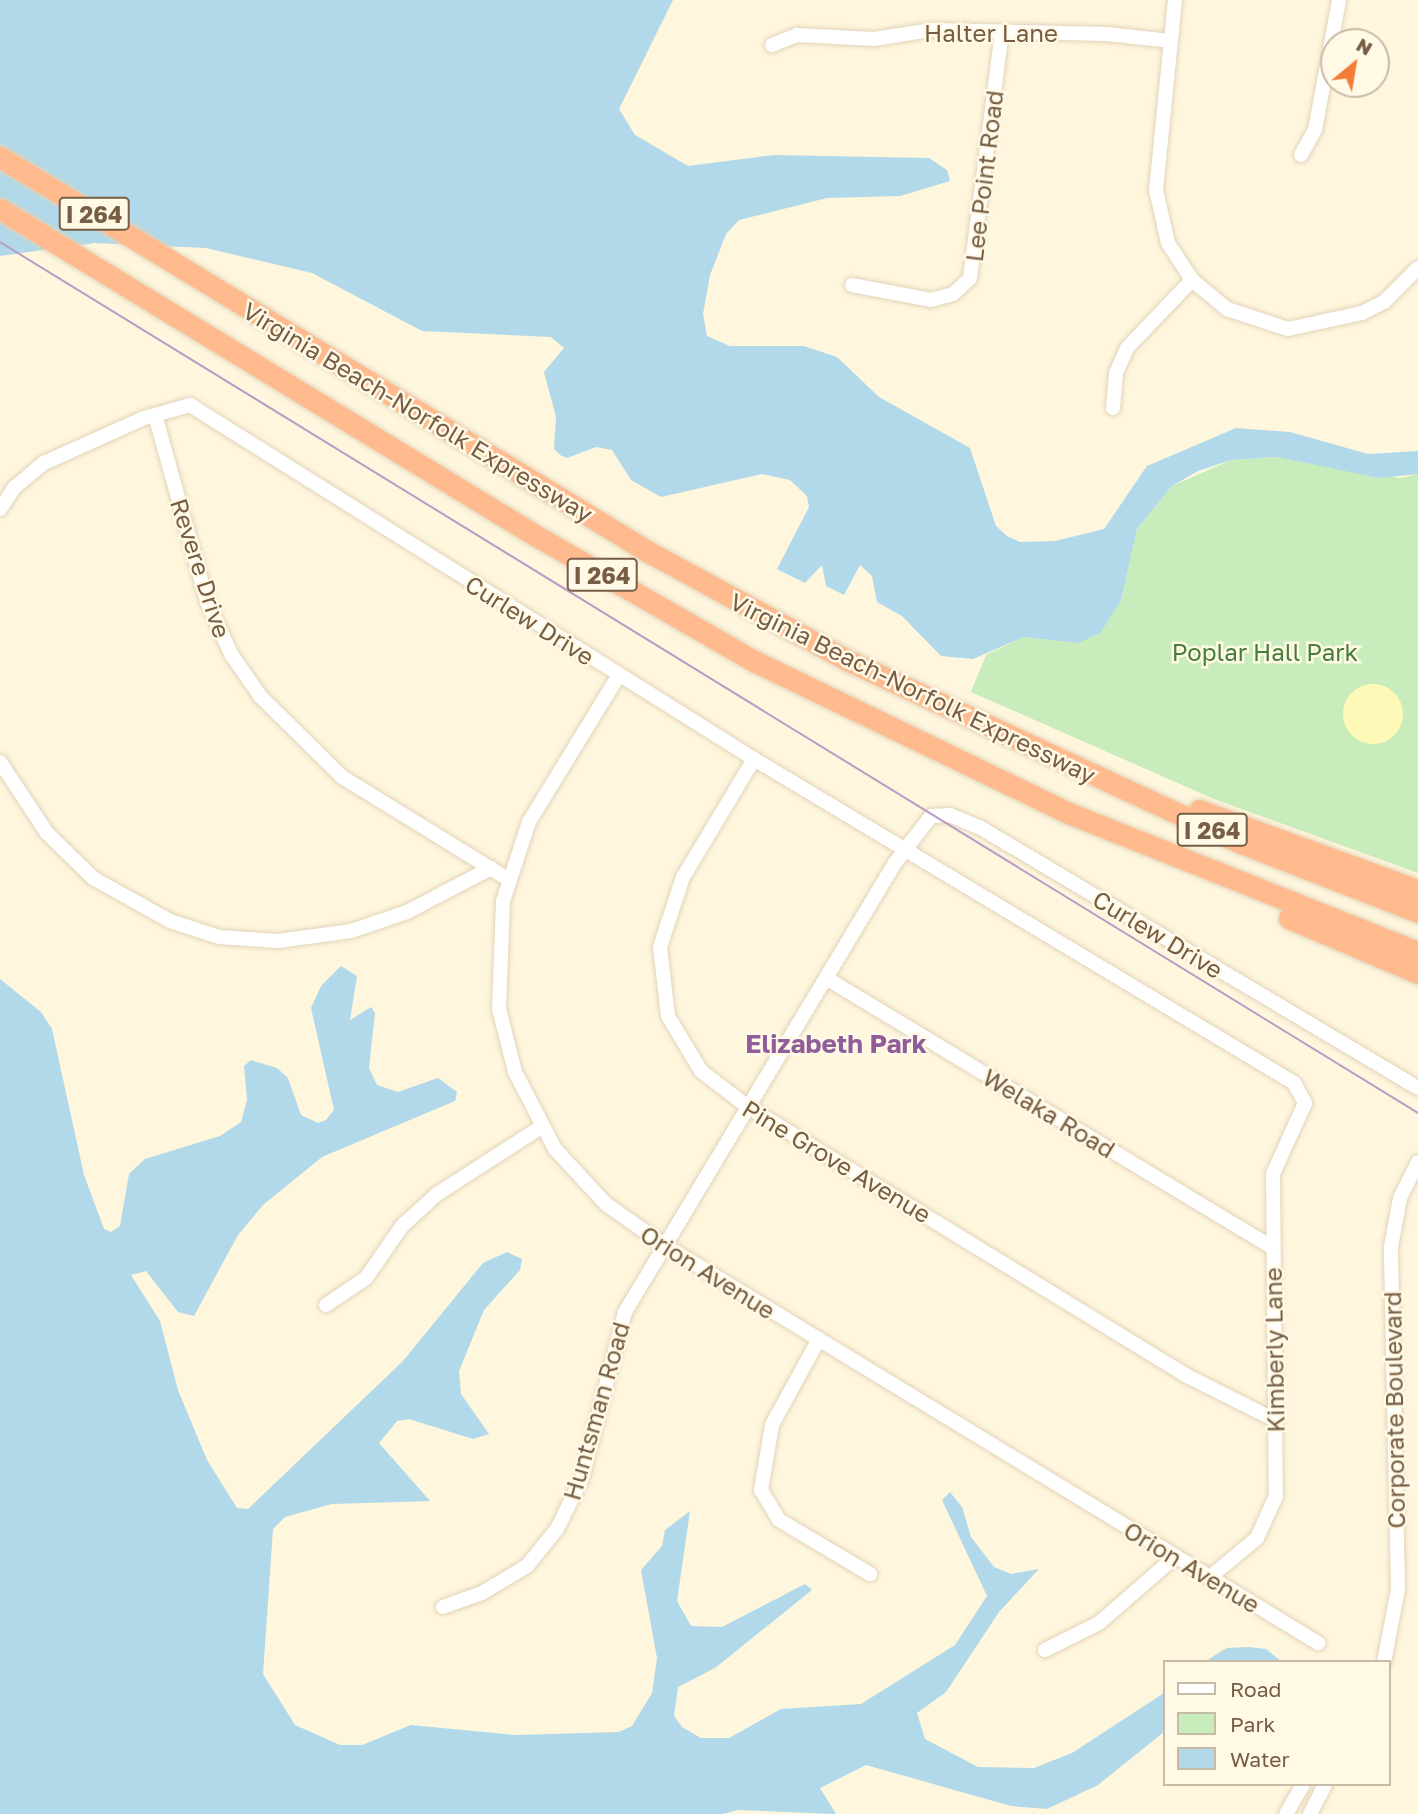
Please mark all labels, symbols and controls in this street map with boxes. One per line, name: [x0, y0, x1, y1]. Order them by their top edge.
street label: Halter Lane: [924, 19, 1058, 47]
north arrow: [1320, 28, 1390, 98]
text: N: [1353, 33, 1377, 60]
street label: Lee Point Road: [959, 89, 1009, 263]
road number: I 264: [57, 195, 131, 234]
street label: Virginia Beach-Norfolk Expressway: [238, 296, 598, 528]
street label: Revere Drive: [165, 495, 237, 641]
road number: I 264: [565, 555, 639, 594]
street label: Curlew Drive: [460, 569, 600, 671]
street label: Virginia Beach-Norfolk Expressway: [725, 587, 1101, 789]
park label: Poplar Hall Park: [1172, 638, 1358, 666]
road number: I 264: [1175, 810, 1249, 850]
street label: Curlew Drive: [1088, 884, 1228, 984]
district label: Elizabeth Park: [745, 1028, 927, 1060]
street label: Welaka Road: [978, 1062, 1120, 1164]
street label: Pine Grove Avenue: [738, 1093, 936, 1229]
street label: Orion Avenue: [635, 1219, 781, 1325]
street label: Kimberly Lane: [1258, 1267, 1290, 1433]
street label: Corporate Boulevard: [1378, 1291, 1410, 1529]
street label: Huntsman Road: [557, 1319, 635, 1503]
street label: Orion Avenue: [1119, 1515, 1265, 1619]
legend: [1162, 1660, 1390, 1786]
text: Road: [1230, 1676, 1281, 1702]
text: Park: [1230, 1711, 1275, 1737]
text: Water: [1230, 1746, 1290, 1772]

